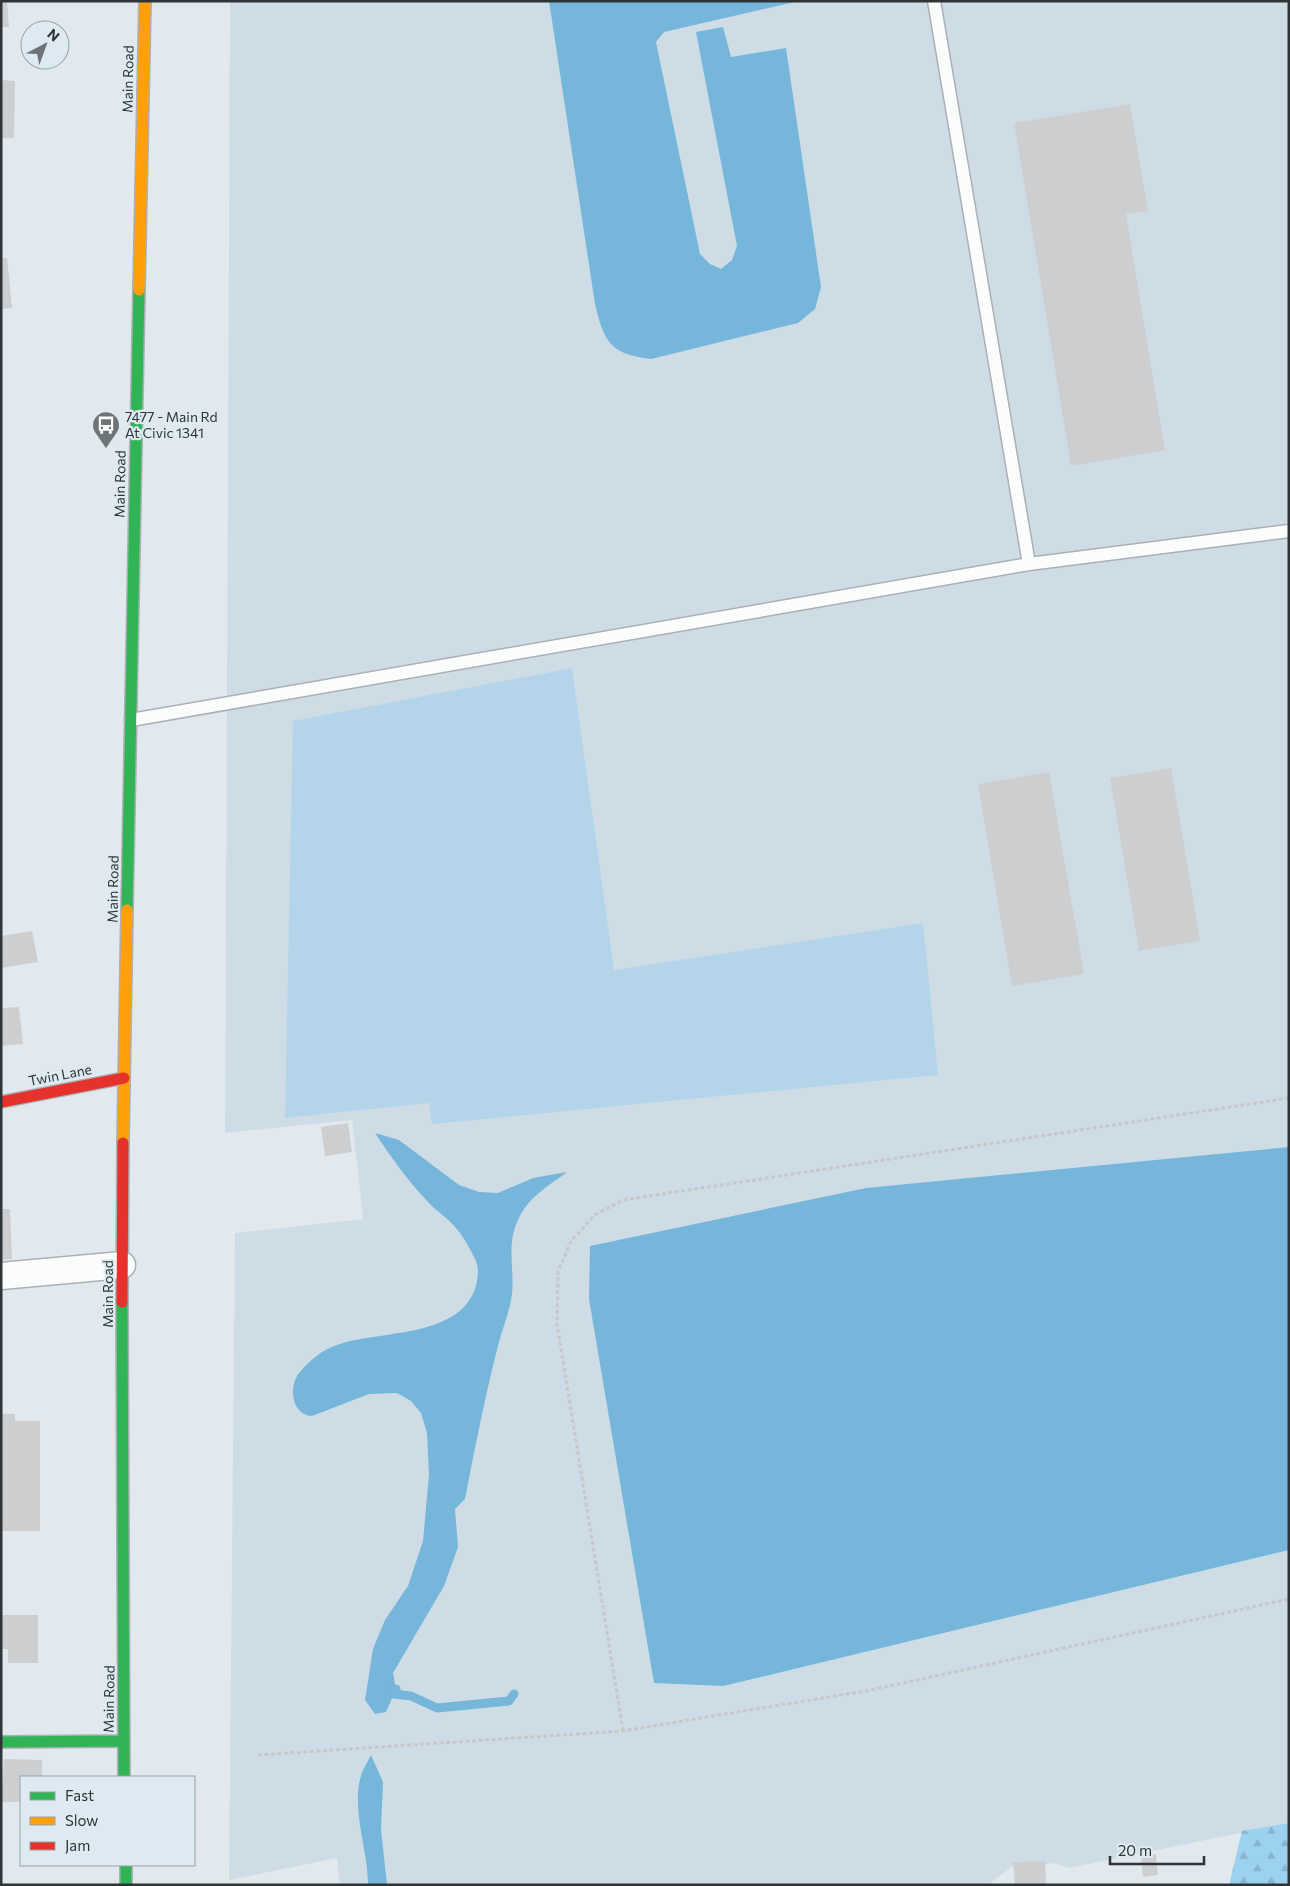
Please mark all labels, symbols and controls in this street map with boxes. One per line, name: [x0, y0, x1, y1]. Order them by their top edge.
north arrow: [20, 20, 70, 70]
text: N: [44, 25, 63, 45]
street label: Main Road: [118, 45, 137, 113]
place label: 7477 - Main Rd At Civic 1341: [125, 408, 218, 441]
bus stop icon: 7477 - Main Rd At Civic 1341: [91, 410, 121, 449]
street label: Main Road: [110, 450, 129, 518]
street label: Main Road: [103, 855, 122, 923]
street label: Twin Lane: [27, 1060, 93, 1089]
street label: Main Road: [99, 1260, 116, 1328]
street label: Main Road: [99, 1665, 118, 1733]
legend: [20, 1776, 195, 1866]
text: Fast: [65, 1786, 94, 1804]
text: Slow: [65, 1811, 98, 1829]
scale bar: [1110, 1834, 1204, 1866]
text: Jam: [65, 1836, 90, 1854]
text: 20 m: [1118, 1841, 1152, 1859]

